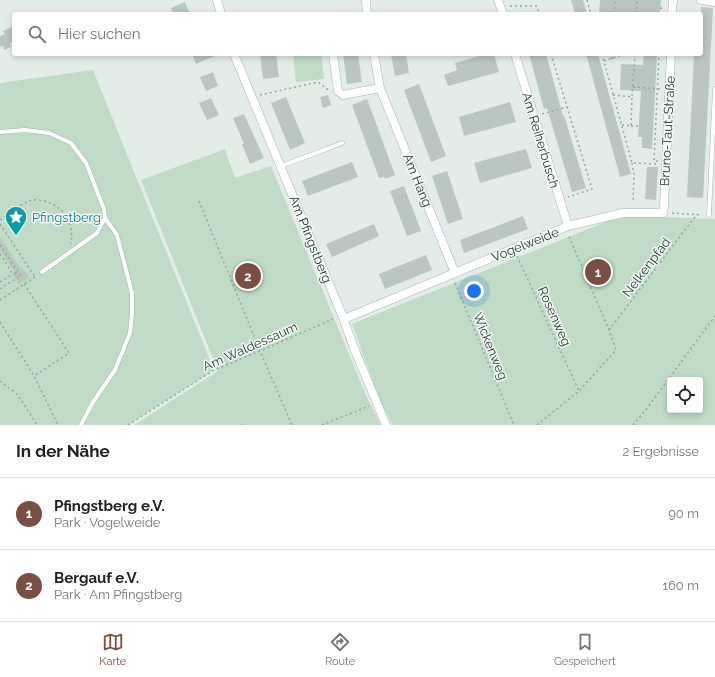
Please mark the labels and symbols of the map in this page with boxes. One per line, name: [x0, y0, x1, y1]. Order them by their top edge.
street label: Bruno-Taut-Straße: [657, 75, 678, 187]
street label: Am Reiherbusch: [519, 90, 562, 190]
street label: Am Hang: [400, 151, 435, 209]
street label: Am Pfingstberg: [286, 193, 335, 285]
place icon: Pfingstberg: [3, 204, 29, 237]
place label: Pfingstberg: [32, 210, 101, 225]
street label: Vogelweide: [489, 224, 561, 265]
street label: Nelkenpfad: [619, 235, 674, 300]
pin: 1: [585, 257, 611, 287]
pin: 2: [235, 261, 261, 291]
your location: [464, 281, 484, 301]
street label: Rosenweg: [535, 284, 574, 348]
street label: Wickenweg: [470, 310, 511, 382]
street label: Am Waldessaum: [200, 319, 300, 374]

